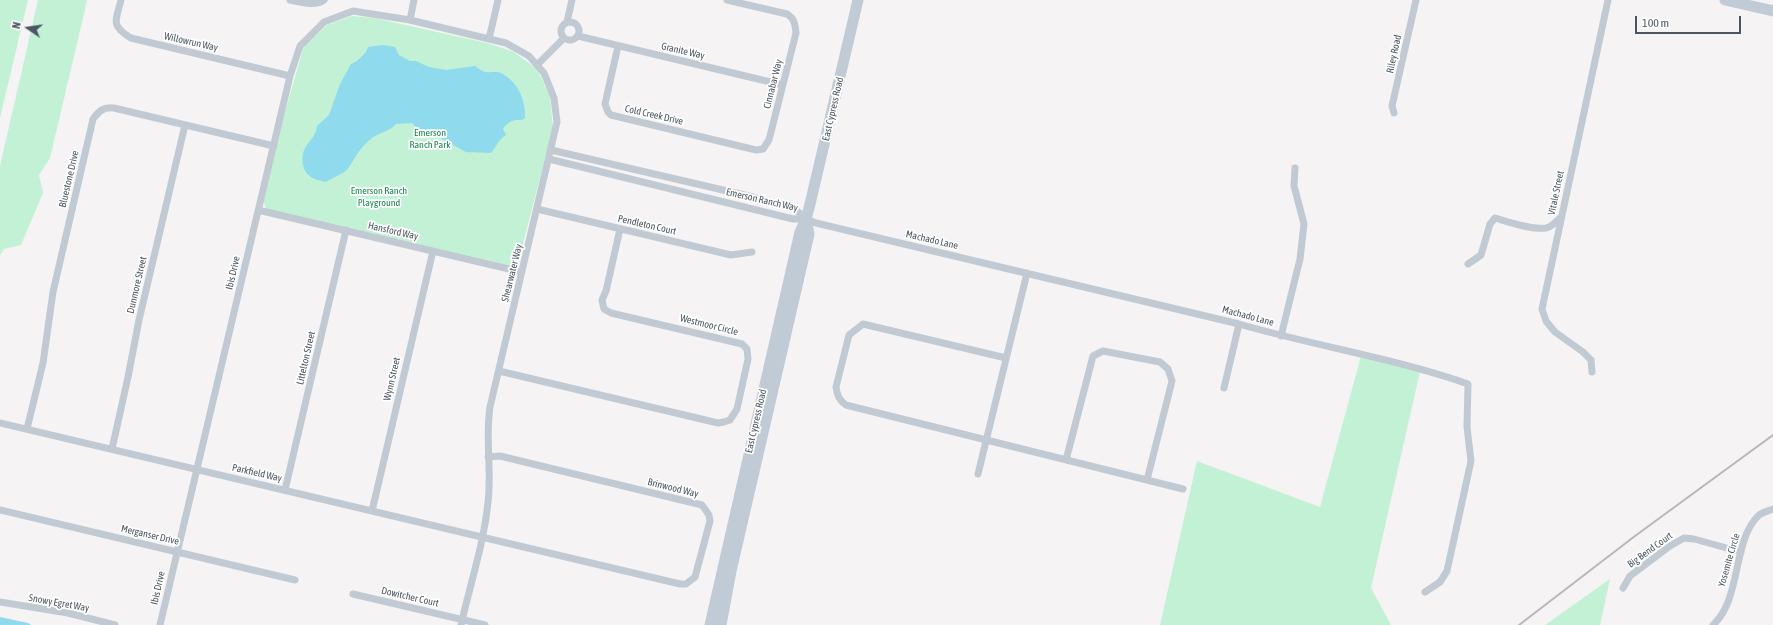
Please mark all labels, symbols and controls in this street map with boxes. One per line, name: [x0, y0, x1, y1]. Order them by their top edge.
north arrow: [8, 8, 48, 48]
scale bar: [1637, 8, 1743, 34]
text: 100 m: [1642, 16, 1669, 30]
text: N: [10, 21, 23, 30]
street label: Willowrun Way: [163, 30, 219, 54]
street label: Riley Road: [1384, 34, 1404, 74]
street label: Granite Way: [660, 40, 706, 62]
street label: Cinnabar Way: [761, 58, 785, 110]
street label: East Cypress Road: [820, 76, 846, 142]
street label: Cold Creek Drive: [624, 102, 684, 128]
park label: Emerson Ranch Park: [409, 127, 451, 150]
street label: Bluestone Drive: [57, 149, 81, 209]
street label: Vitale Street: [1545, 170, 1567, 216]
park label: Emerson Ranch Playground: [351, 185, 407, 208]
street label: Emerson Ranch Way: [725, 186, 799, 214]
street label: Pendleton Court: [617, 212, 677, 238]
street label: Hansford Way: [367, 219, 419, 243]
street label: Machado Lane: [905, 228, 959, 252]
street label: Shearwater Way: [499, 243, 525, 303]
street label: Dunmore Street: [125, 255, 149, 315]
street label: Ibis Drive: [223, 255, 243, 291]
street label: Machado Lane: [1221, 303, 1275, 329]
street label: Westmoor Circle: [679, 312, 739, 338]
street label: Littelton Street: [294, 330, 318, 386]
street label: Wynn Street: [381, 356, 403, 402]
street label: East Cypress Road: [743, 388, 769, 454]
street label: Parkfield Way: [231, 461, 283, 485]
street label: Brinwood Way: [646, 476, 700, 500]
street label: Merganser Drive: [120, 522, 180, 548]
street label: Big Bend Court: [1625, 530, 1675, 570]
street label: Yosemite Circle: [1716, 532, 1742, 588]
street label: Ibis Drive: [148, 570, 168, 606]
street label: Dowitcher Court: [380, 585, 440, 609]
street label: Snowy Egret Way: [28, 592, 90, 614]

